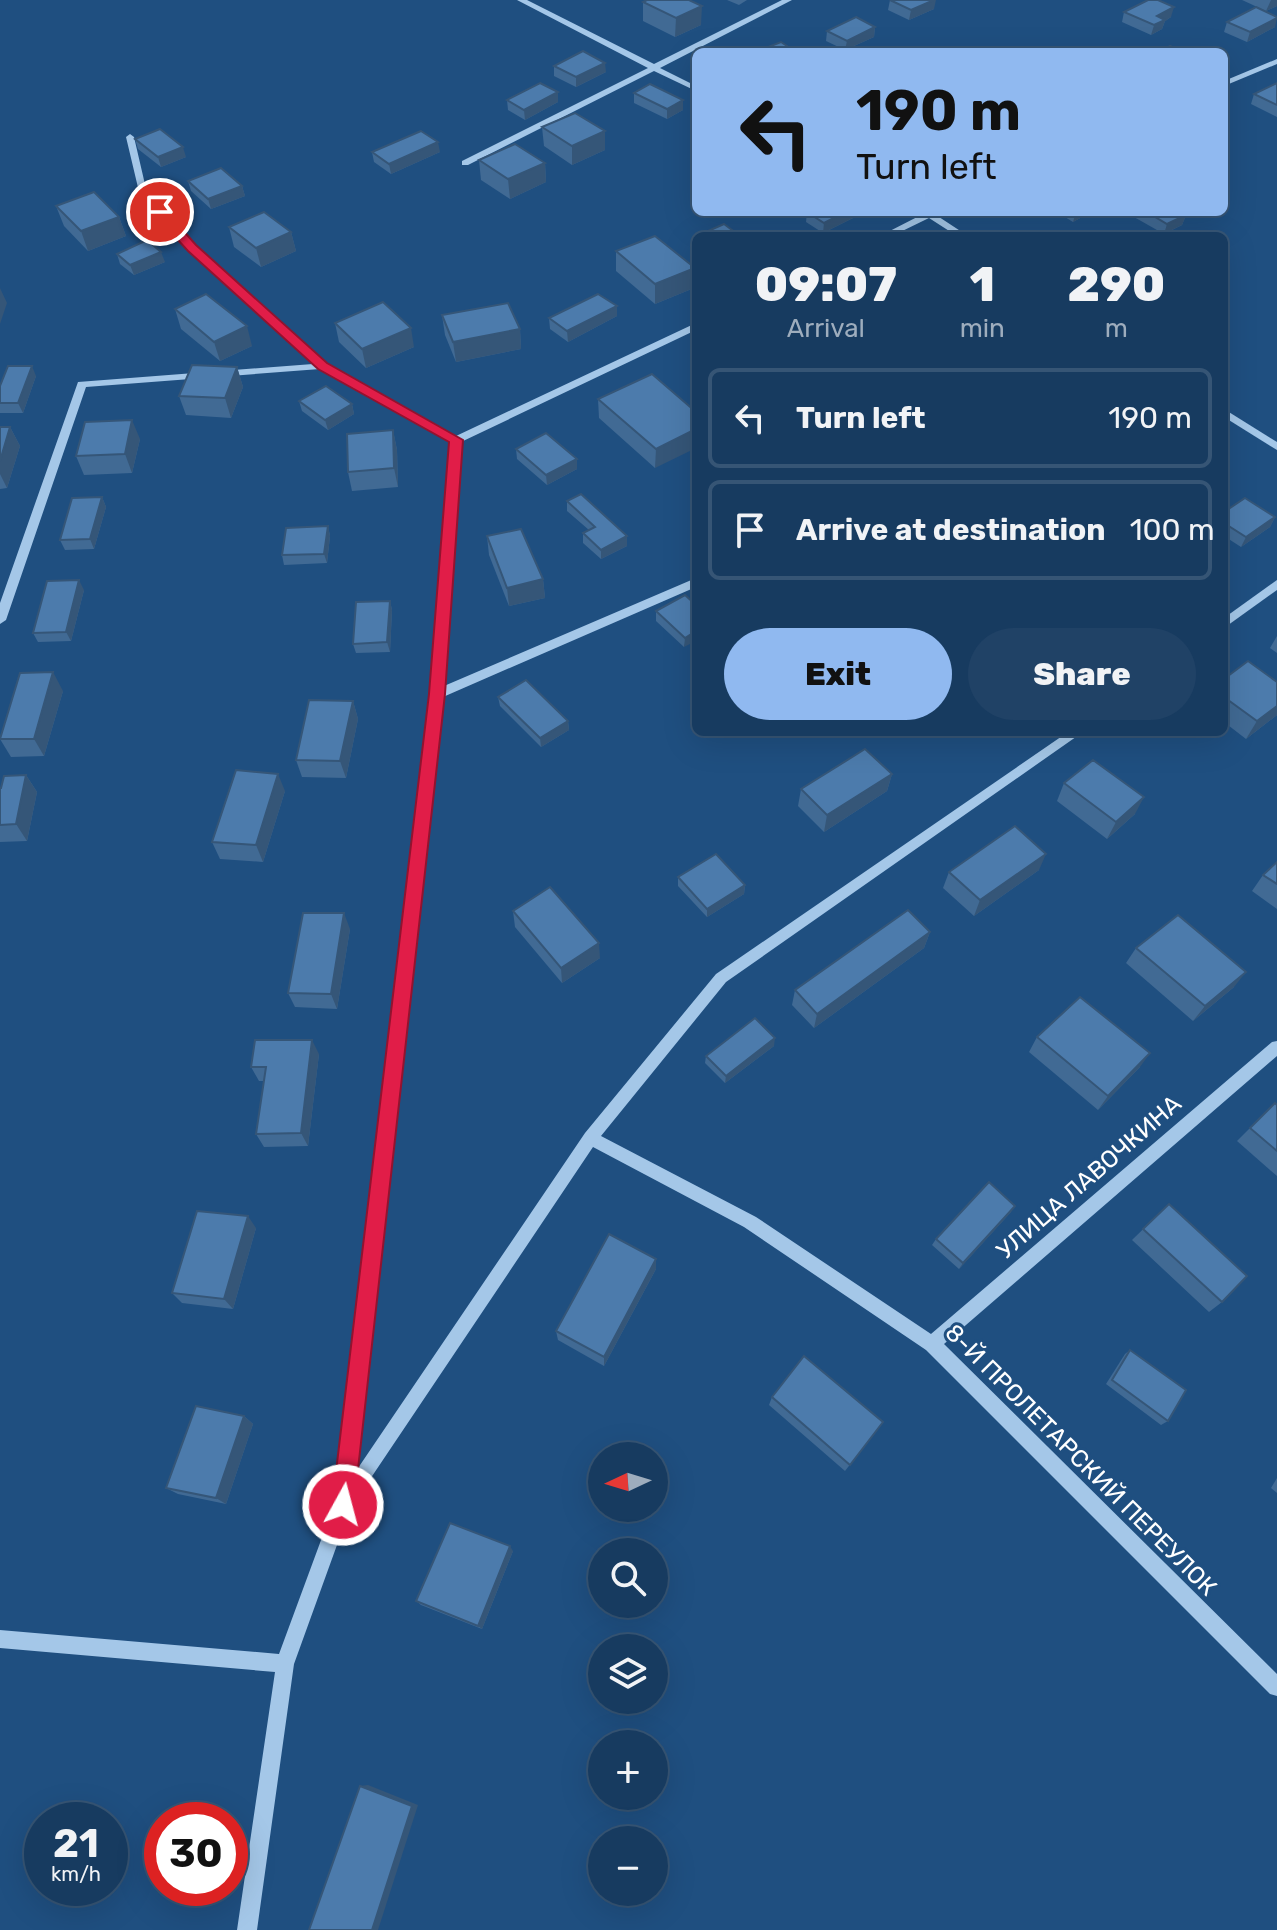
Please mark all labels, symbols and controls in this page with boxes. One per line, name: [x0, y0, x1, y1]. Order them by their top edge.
text: 190 m: [856, 78, 1021, 144]
icon: left: [724, 80, 828, 184]
text: Turn left: [856, 145, 997, 188]
pin: [126, 178, 194, 246]
icon: arrive: [138, 190, 182, 234]
text: 09:07: [755, 256, 897, 313]
text: 1: [970, 256, 995, 313]
text: 290: [1068, 256, 1165, 313]
text: Arrival: [787, 313, 865, 344]
text: min: [960, 313, 1005, 344]
text: m: [1105, 313, 1128, 344]
icon: left: [728, 396, 772, 440]
text: Turn left: [796, 400, 926, 436]
text: 190 m: [1108, 400, 1192, 436]
icon: arrive: [728, 508, 772, 552]
text: Arrive at destination: [796, 512, 1106, 548]
text: 100 m: [1130, 512, 1215, 548]
button: Exit: [724, 628, 952, 720]
button: Share: [968, 628, 1196, 720]
street label: УЛИЦА ЛАВОЧКИНА: [991, 1089, 1187, 1265]
street label: 8-Й ПРОЛЕТАРСКИЙ ПЕРЕУЛОК: [940, 1319, 1222, 1601]
north arrow: [588, 1442, 668, 1522]
map controls: [588, 1442, 668, 1906]
position arrow: [301, 1463, 385, 1547]
button: search: [588, 1538, 668, 1618]
button: layers: [588, 1634, 668, 1714]
button: +: [588, 1730, 668, 1810]
speed limit sign: 30: [144, 1802, 248, 1906]
text: 21: [53, 1820, 99, 1867]
button: −: [588, 1826, 668, 1906]
text: km/h: [51, 1862, 101, 1886]

